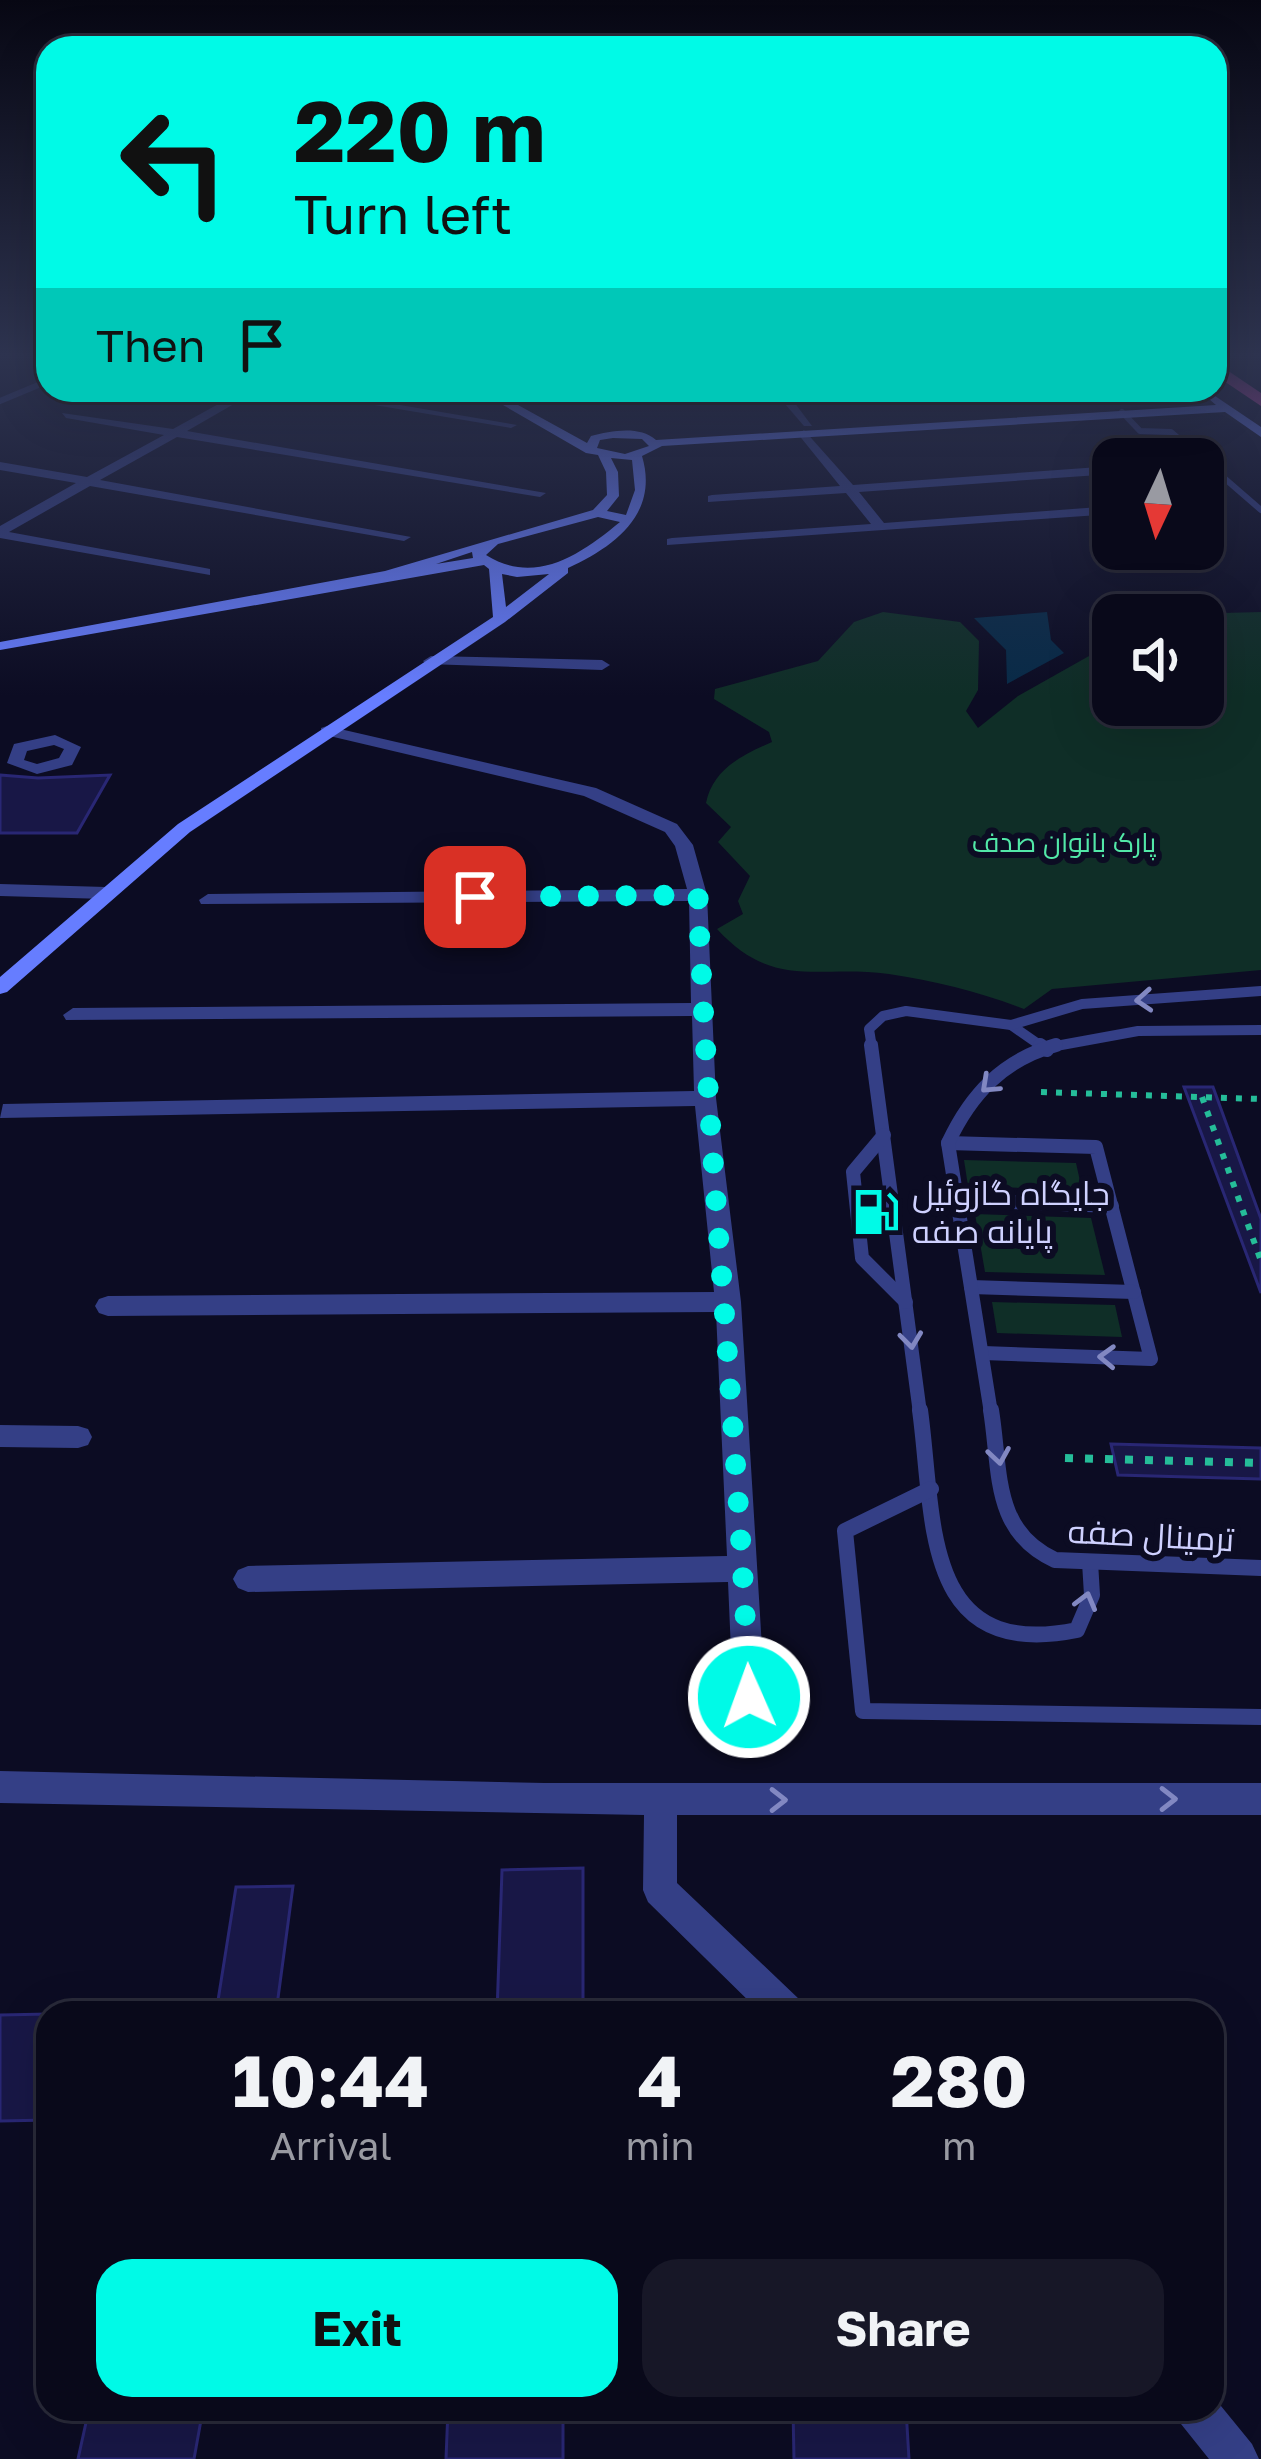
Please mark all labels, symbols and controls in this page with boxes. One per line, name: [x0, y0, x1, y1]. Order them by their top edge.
text: 220 m: [294, 80, 546, 180]
icon: left: [96, 84, 252, 240]
text: Turn left: [294, 181, 512, 246]
icon: arrive: [229, 312, 295, 378]
text: Then: [96, 318, 205, 372]
north arrow: [1092, 438, 1224, 570]
map controls: [1092, 438, 1224, 726]
button: sound: [1092, 594, 1224, 726]
park label: پارک بانوان صدف: [972, 826, 1156, 861]
pin: [424, 846, 526, 948]
icon: arrive: [442, 864, 508, 930]
one-way arrow: [1134, 987, 1153, 1013]
one-way arrow: [982, 1070, 1003, 1092]
place label: جایگاه گازوئیل پایانه صفه: [912, 1173, 1110, 1253]
fuel station icon: جایگاه گازوئیل پایانه صفه: [851, 1187, 901, 1237]
one-way arrow: [898, 1331, 924, 1350]
one-way arrow: [1097, 1345, 1116, 1371]
one-way arrow: [985, 1445, 1010, 1465]
street label: ترمینال صفه: [1067, 1511, 1235, 1559]
one-way arrow: [1072, 1591, 1097, 1612]
position arrow: [686, 1634, 812, 1760]
one-way arrow: [1160, 1786, 1178, 1812]
one-way arrow: [770, 1787, 788, 1813]
text: 10:44: [232, 2036, 429, 2123]
text: 4: [638, 2036, 683, 2123]
text: 280: [891, 2036, 1028, 2123]
text: Arrival: [270, 2122, 392, 2169]
text: min: [626, 2122, 695, 2169]
text: m: [942, 2122, 977, 2169]
button: Exit: [96, 2259, 618, 2397]
button: Share: [642, 2259, 1164, 2397]

